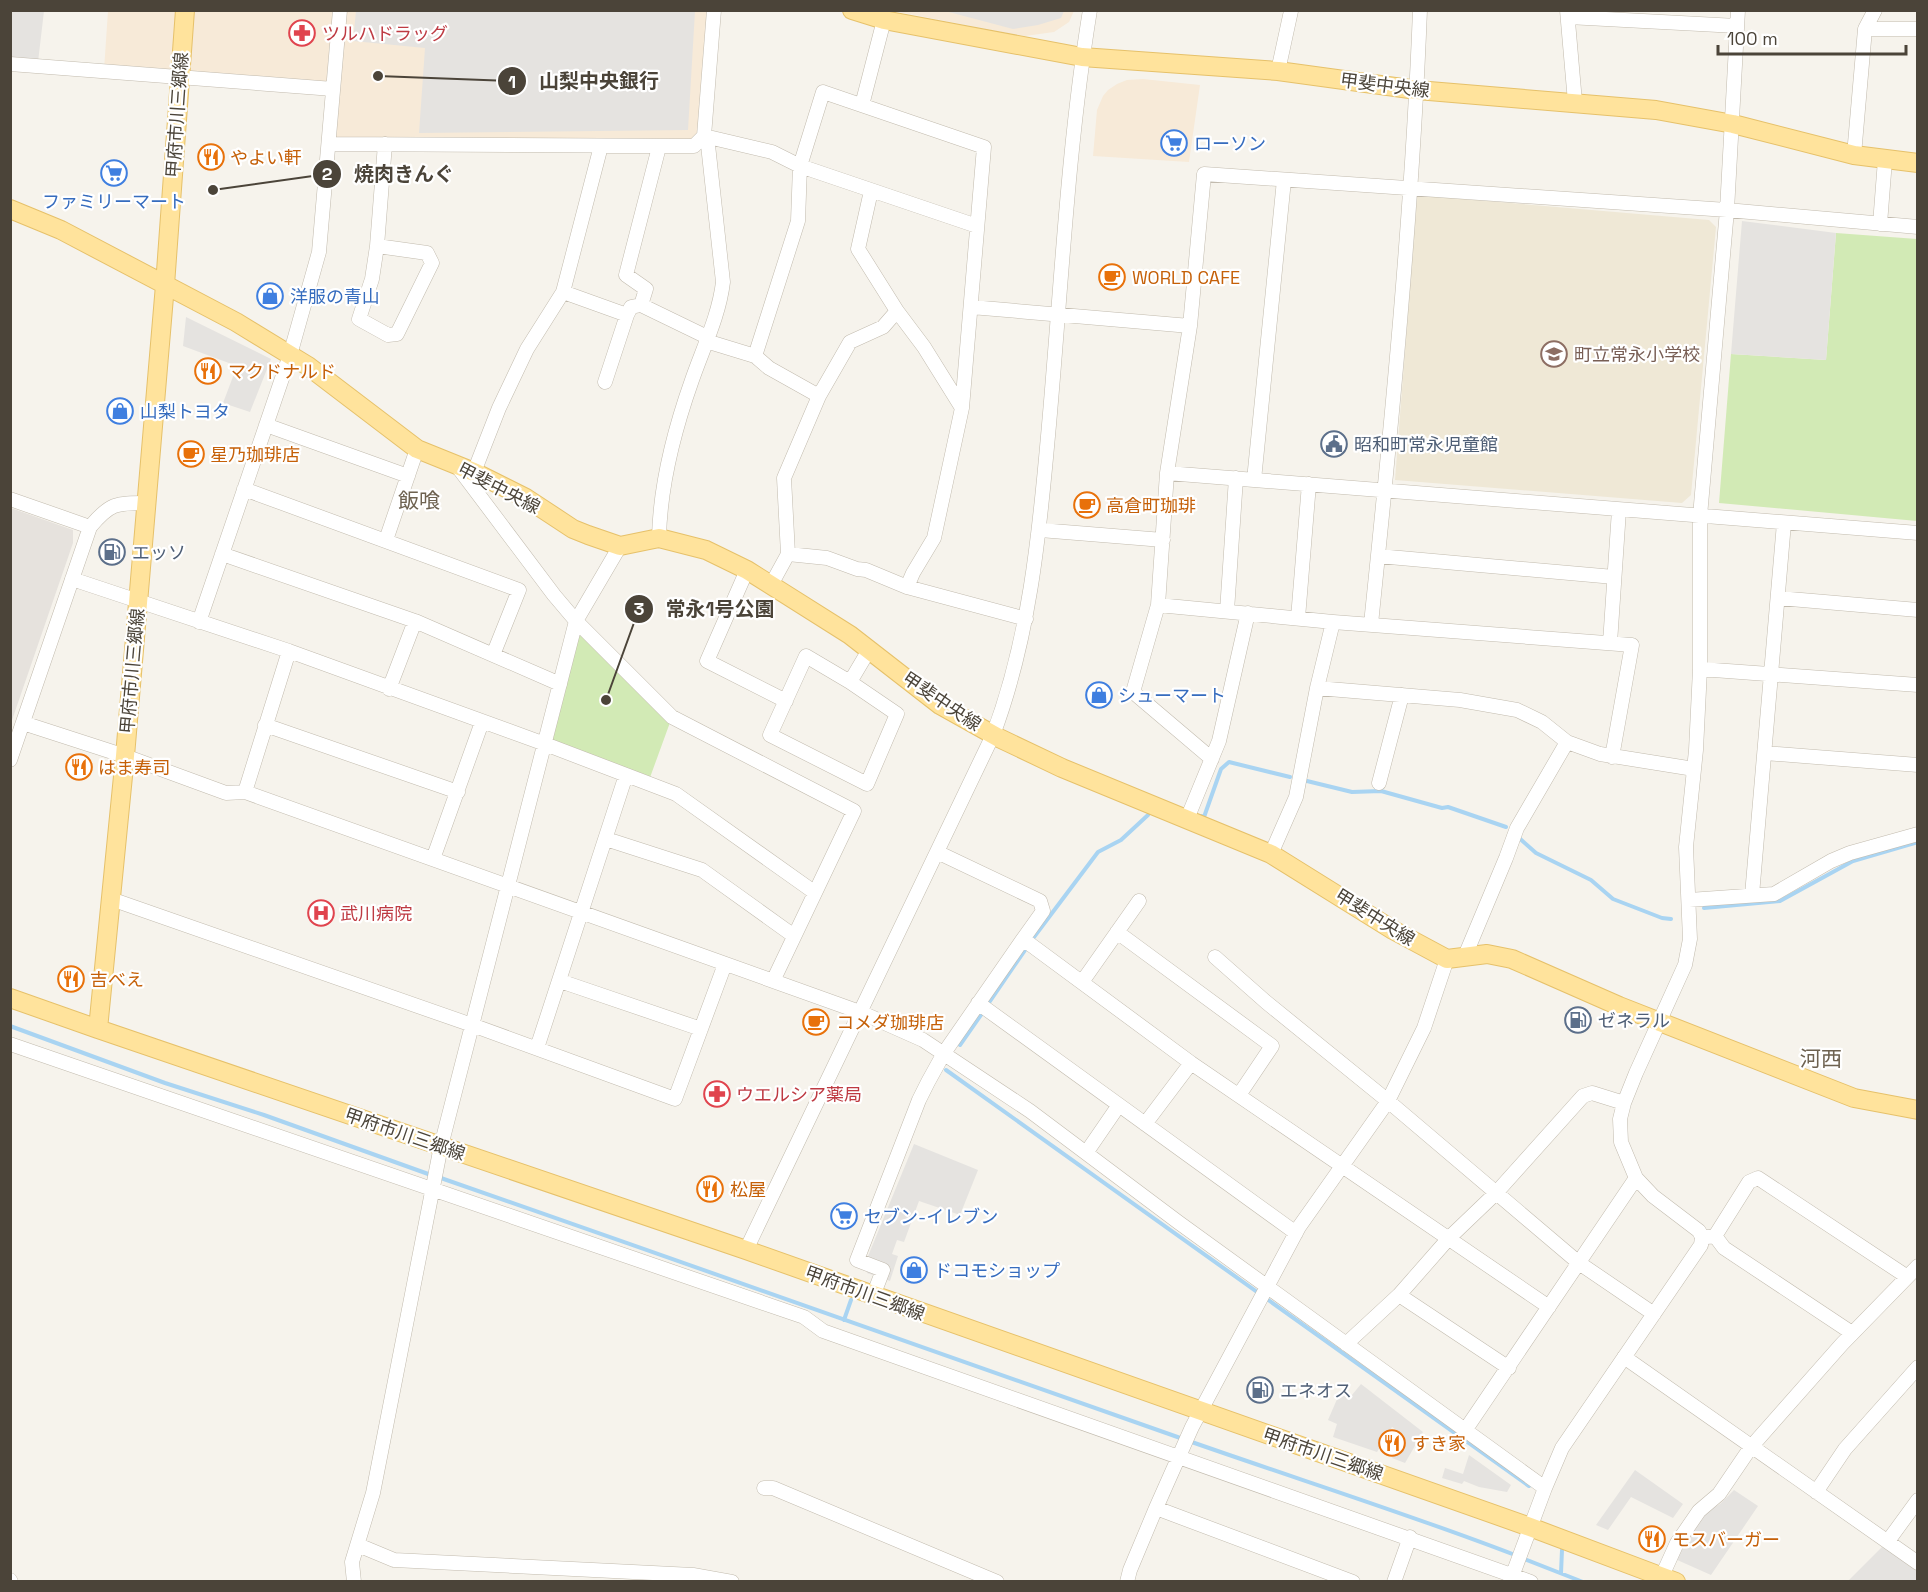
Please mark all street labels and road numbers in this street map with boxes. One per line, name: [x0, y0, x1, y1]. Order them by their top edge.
street label: 甲府市川三郷線: [161, 51, 193, 179]
street label: 甲斐中央線: [1339, 68, 1431, 102]
street label: 甲斐中央線: [454, 457, 544, 519]
street label: 甲府市川三郷線: [115, 607, 149, 735]
street label: 甲斐中央線: [898, 666, 986, 736]
street label: 甲斐中央線: [1331, 883, 1419, 951]
street label: 甲府市川三郷線: [342, 1103, 468, 1165]
street label: 甲府市川三郷線: [802, 1261, 928, 1325]
street label: 甲府市川三郷線: [1260, 1423, 1386, 1485]

